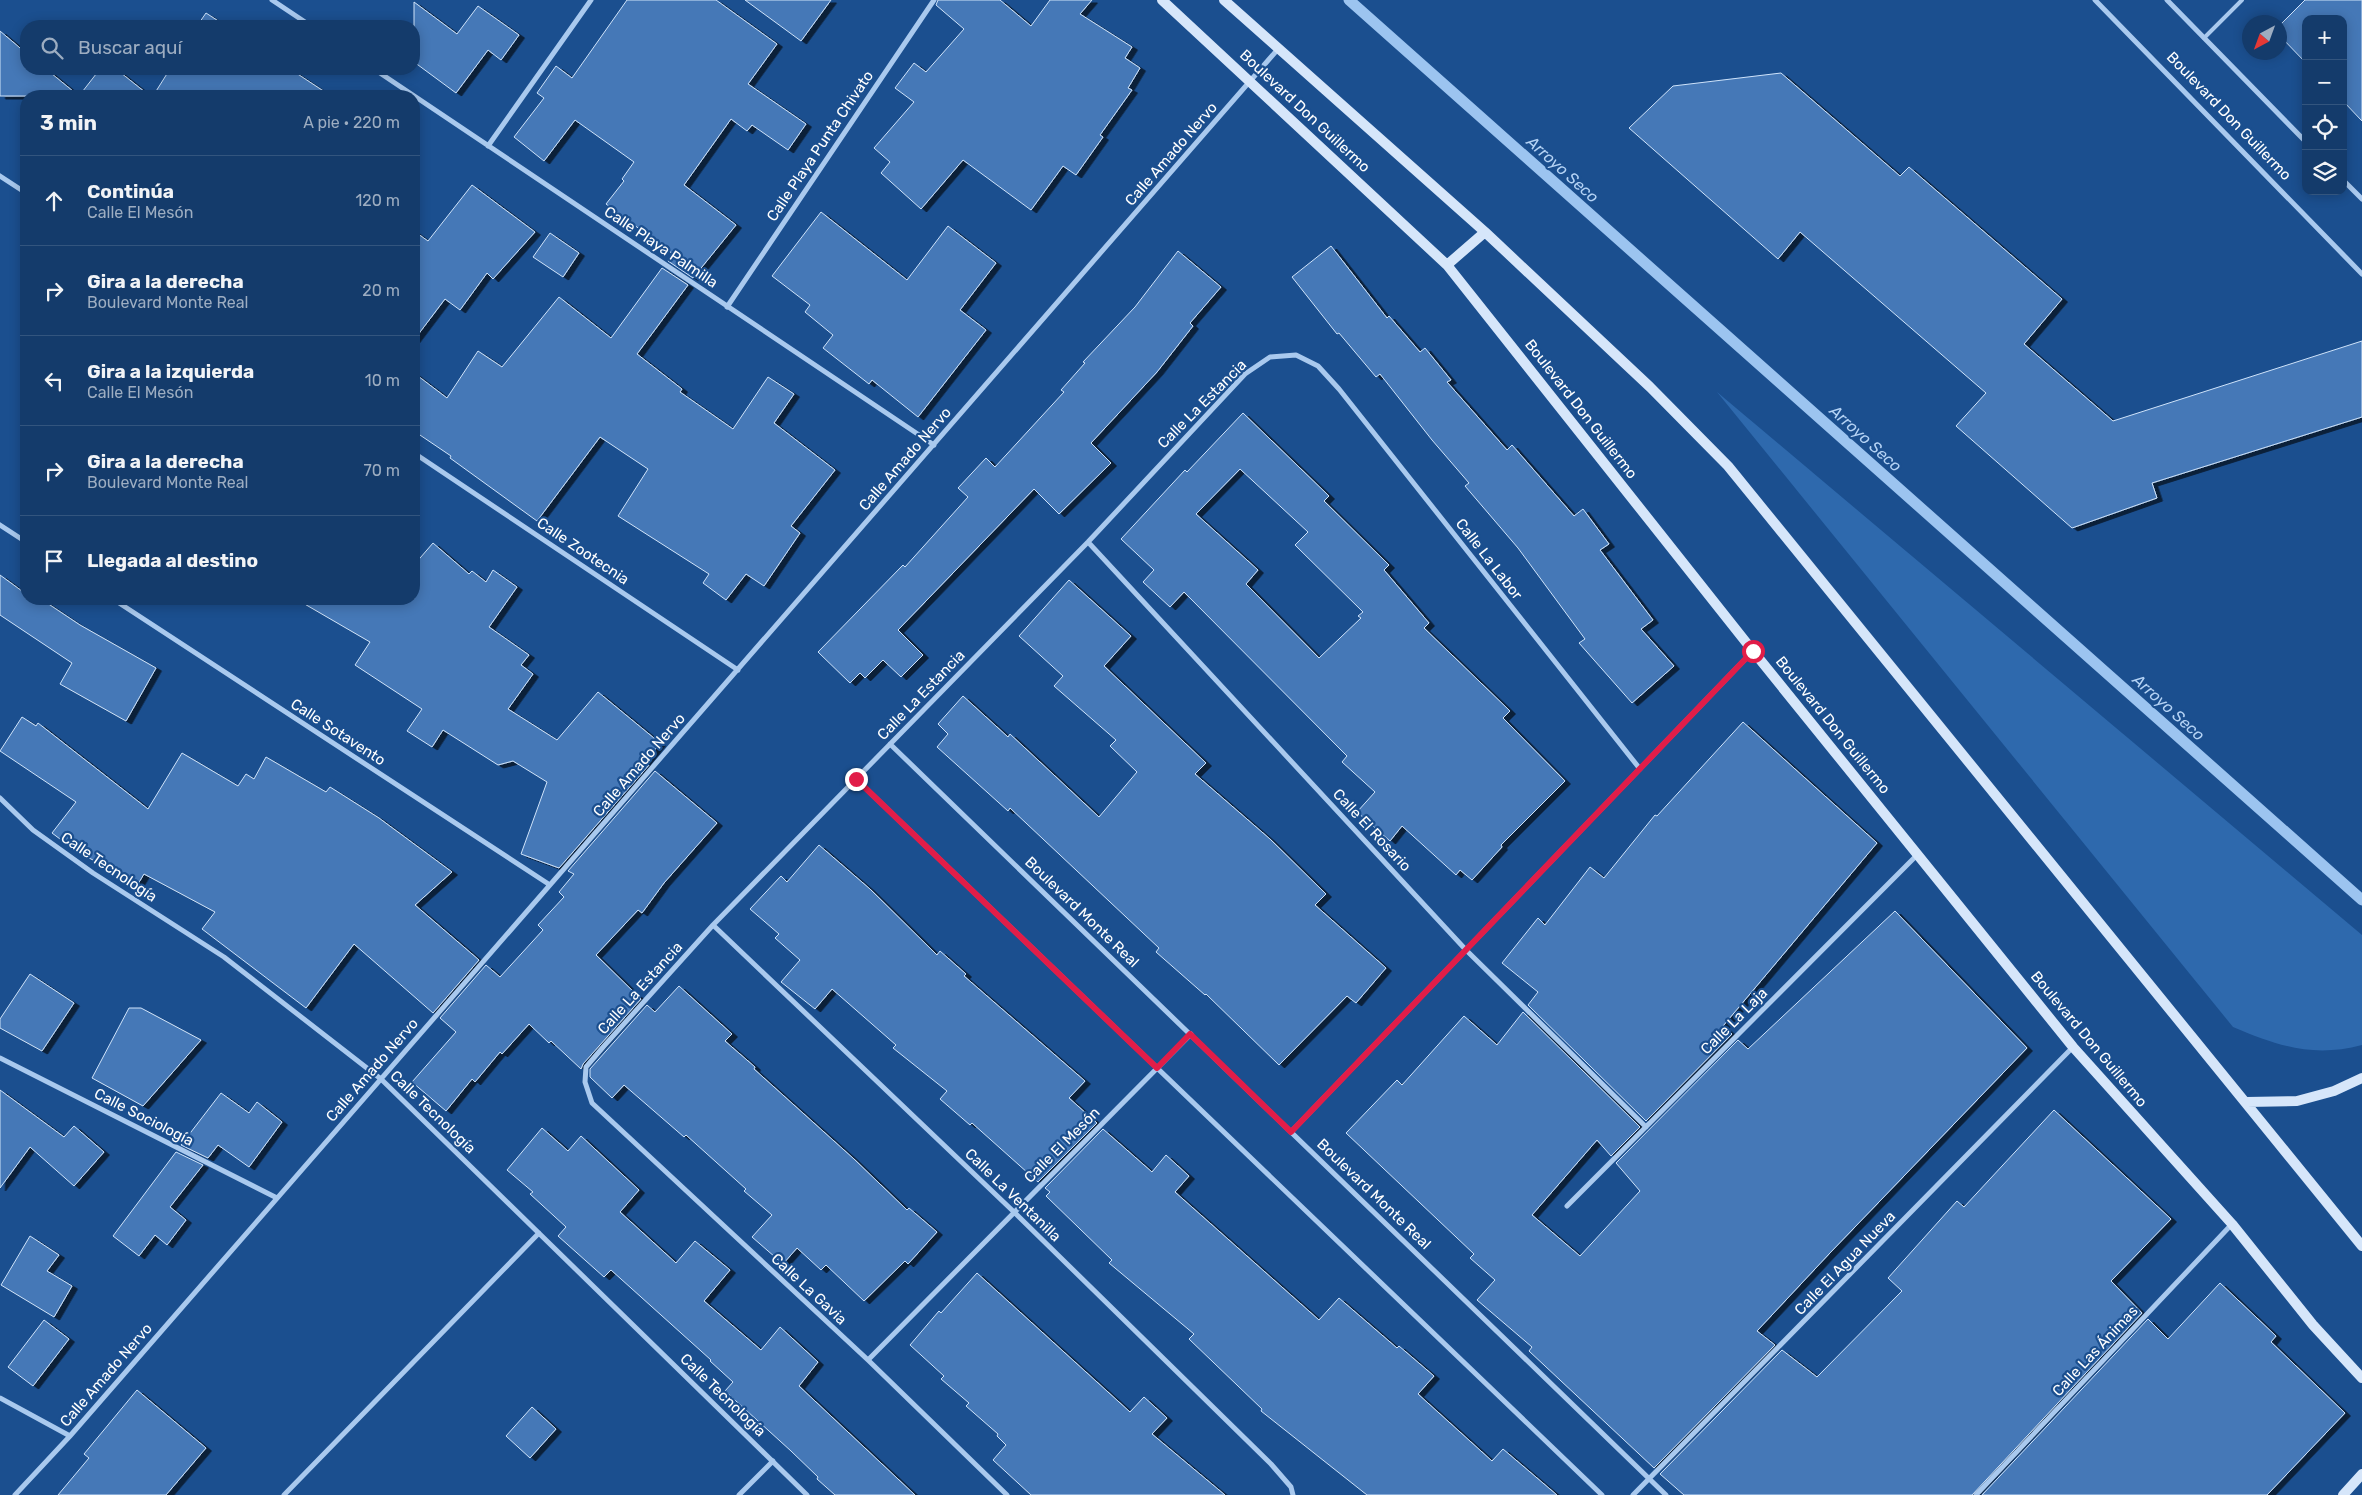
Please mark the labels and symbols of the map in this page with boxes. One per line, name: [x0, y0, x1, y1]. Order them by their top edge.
north arrow: [2242, 15, 2287, 60]
street label: Boulevard Don Guillermo: [1236, 46, 1374, 176]
street label: Boulevard Don Guillermo: [2163, 48, 2295, 184]
street label: Calle Playa Punta Chivato: [763, 67, 877, 225]
street label: Calle Amado Nervo: [1121, 99, 1221, 209]
water label: Arroyo Seco: [1522, 131, 1603, 207]
street label: Calle Playa Palmilla: [601, 202, 721, 292]
street label: Boulevard Don Guillermo: [1521, 336, 1641, 482]
street label: Calle La Estancia: [1154, 356, 1250, 452]
water label: Arroyo Seco: [1825, 400, 1906, 476]
street label: Calle Amado Nervo: [855, 404, 955, 514]
street label: Calle Zootecnia: [534, 514, 632, 588]
street label: Calle La Labor: [1452, 515, 1526, 603]
route start: [1742, 640, 1765, 663]
street label: Calle La Estancia: [873, 646, 969, 744]
street label: Boulevard Don Guillermo: [1772, 653, 1894, 797]
water label: Arroyo Seco: [2128, 669, 2209, 745]
street label: Calle Sotavento: [287, 695, 389, 769]
street label: Calle Amado Nervo: [589, 710, 689, 820]
route end: [845, 768, 868, 791]
street label: Calle El Rosario: [1329, 785, 1415, 875]
street label: Calle Tecnología: [58, 828, 160, 906]
street label: Boulevard Monte Real: [1021, 853, 1143, 971]
street label: Calle La Estancia: [594, 938, 686, 1038]
street label: Boulevard Don Guillermo: [2027, 967, 2151, 1111]
street label: Calle La Laja: [1697, 984, 1771, 1058]
street label: Calle Amado Nervo: [322, 1015, 422, 1125]
street label: Calle Tecnología: [386, 1067, 480, 1157]
street label: Calle Sociología: [91, 1084, 197, 1150]
street label: Calle El Mesón: [1020, 1103, 1104, 1187]
street label: Boulevard Monte Real: [1313, 1135, 1435, 1253]
street label: Calle La Ventanilla: [961, 1145, 1065, 1245]
street label: Calle El Agua Nueva: [1791, 1207, 1899, 1319]
street label: Calle La Gavia: [768, 1249, 850, 1329]
street label: Calle Las Ánimas: [2048, 1302, 2142, 1400]
street label: Calle Amado Nervo: [56, 1320, 156, 1430]
street label: Calle Tecnología: [676, 1350, 770, 1440]

